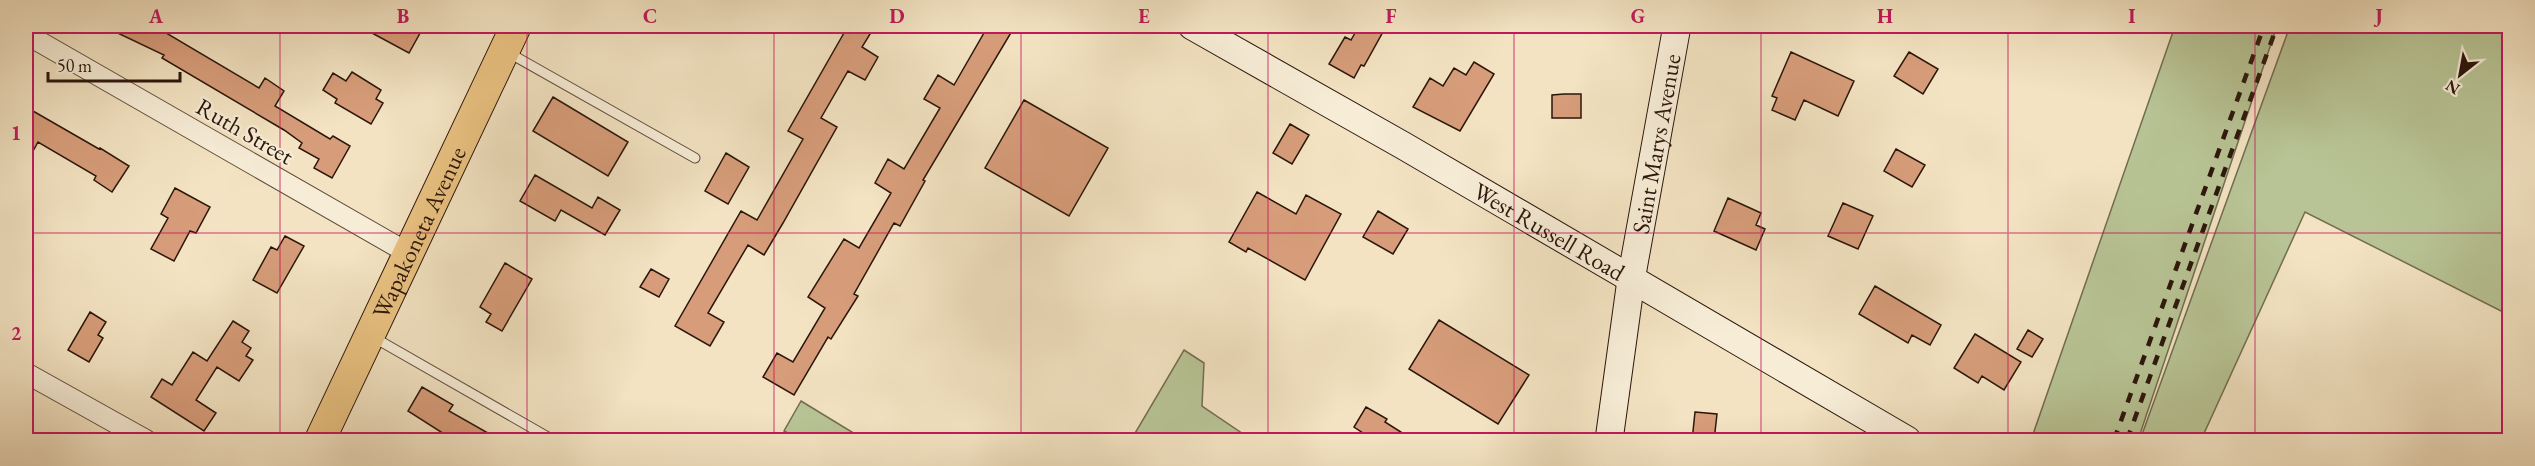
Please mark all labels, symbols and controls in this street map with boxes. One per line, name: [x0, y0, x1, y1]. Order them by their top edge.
text: A: [148, 3, 164, 29]
text: B: [397, 3, 409, 29]
text: C: [643, 3, 657, 29]
text: D: [889, 3, 905, 29]
text: E: [1138, 3, 1150, 29]
text: F: [1386, 3, 1397, 29]
text: G: [1631, 3, 1645, 29]
text: H: [1877, 3, 1893, 29]
text: I: [2128, 3, 2136, 29]
text: J: [2373, 3, 2383, 29]
scale bar: [48, 45, 180, 83]
north arrow: [2430, 45, 2490, 105]
street label: Saint Marys Avenue: [1624, 51, 1687, 236]
text: 50 m: [57, 54, 92, 77]
text: N: [2442, 75, 2463, 100]
street label: Ruth Street: [191, 91, 300, 171]
text: 1: [11, 120, 21, 146]
street label: Wapakoneta Avenue: [364, 141, 472, 323]
street label: West Russell Road: [1468, 175, 1631, 288]
text: 2: [11, 320, 22, 346]

